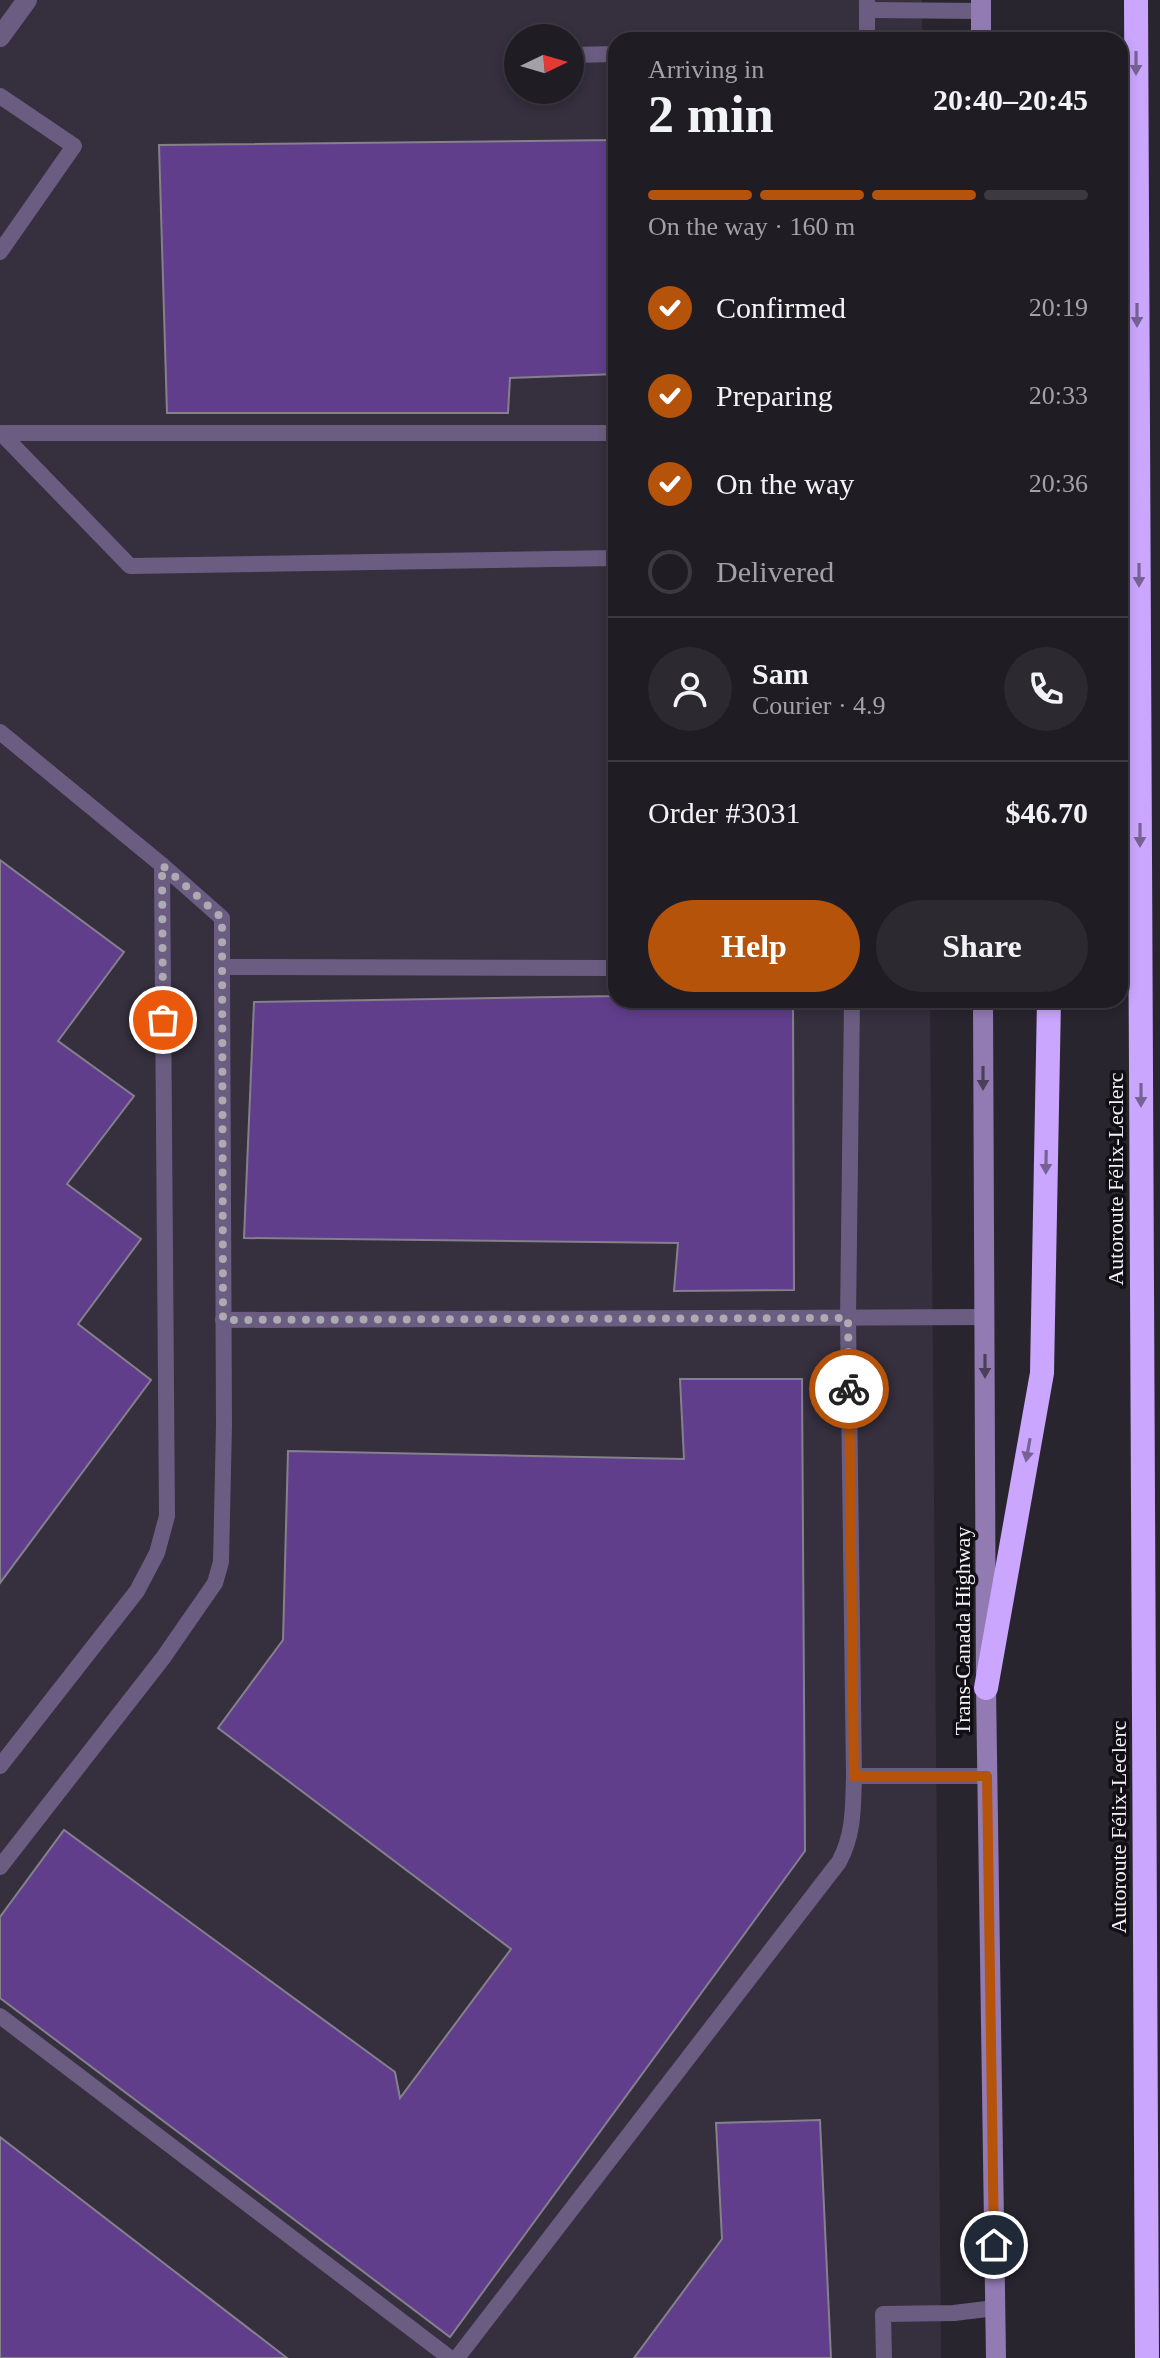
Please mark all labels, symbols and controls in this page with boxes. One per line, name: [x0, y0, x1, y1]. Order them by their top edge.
north arrow: [504, 24, 584, 104]
map controls: [504, 24, 584, 104]
one-way arrow: [1130, 51, 1142, 76]
text: Arriving in: [648, 55, 764, 84]
text: 20:40–20:45: [933, 83, 1088, 116]
text: 2 min: [648, 86, 774, 143]
text: On the way · 160 m: [648, 212, 855, 241]
icon: check: [648, 286, 692, 330]
text: Confirmed: [716, 291, 846, 324]
text: 20:19: [1029, 293, 1088, 322]
one-way arrow: [1131, 303, 1143, 328]
icon: check: [648, 374, 692, 418]
text: Preparing: [716, 379, 833, 412]
text: 20:33: [1029, 381, 1088, 410]
icon: check: [648, 462, 692, 506]
text: On the way: [716, 467, 854, 500]
text: 20:36: [1029, 469, 1088, 498]
text: Delivered: [716, 555, 834, 588]
one-way arrow: [1133, 563, 1145, 588]
button: person: [648, 647, 732, 731]
button: phone: [1004, 647, 1088, 731]
text: Sam: [752, 657, 809, 690]
text: Courier · 4.9: [752, 691, 886, 720]
text: Order #3031: [648, 796, 800, 829]
text: $46.70: [1006, 796, 1088, 829]
one-way arrow: [1134, 823, 1146, 848]
button: Help: [648, 900, 860, 992]
button: Share: [876, 900, 1088, 992]
pin: [129, 986, 197, 1054]
icon: bag: [141, 998, 185, 1042]
one-way arrow: [977, 1066, 990, 1091]
street label: Autoroute Félix-Leclerc: [1103, 1072, 1128, 1286]
one-way arrow: [1135, 1083, 1147, 1108]
one-way arrow: [1040, 1150, 1052, 1175]
courier: [809, 1349, 889, 1429]
one-way arrow: [979, 1354, 991, 1379]
icon: bike: [827, 1367, 871, 1411]
one-way arrow: [1022, 1438, 1034, 1463]
street label: Trans-Canada Highway: [950, 1527, 975, 1735]
street label: Autoroute Félix-Leclerc: [1106, 1720, 1131, 1934]
pin: [960, 2211, 1028, 2279]
icon: home: [972, 2223, 1016, 2267]

